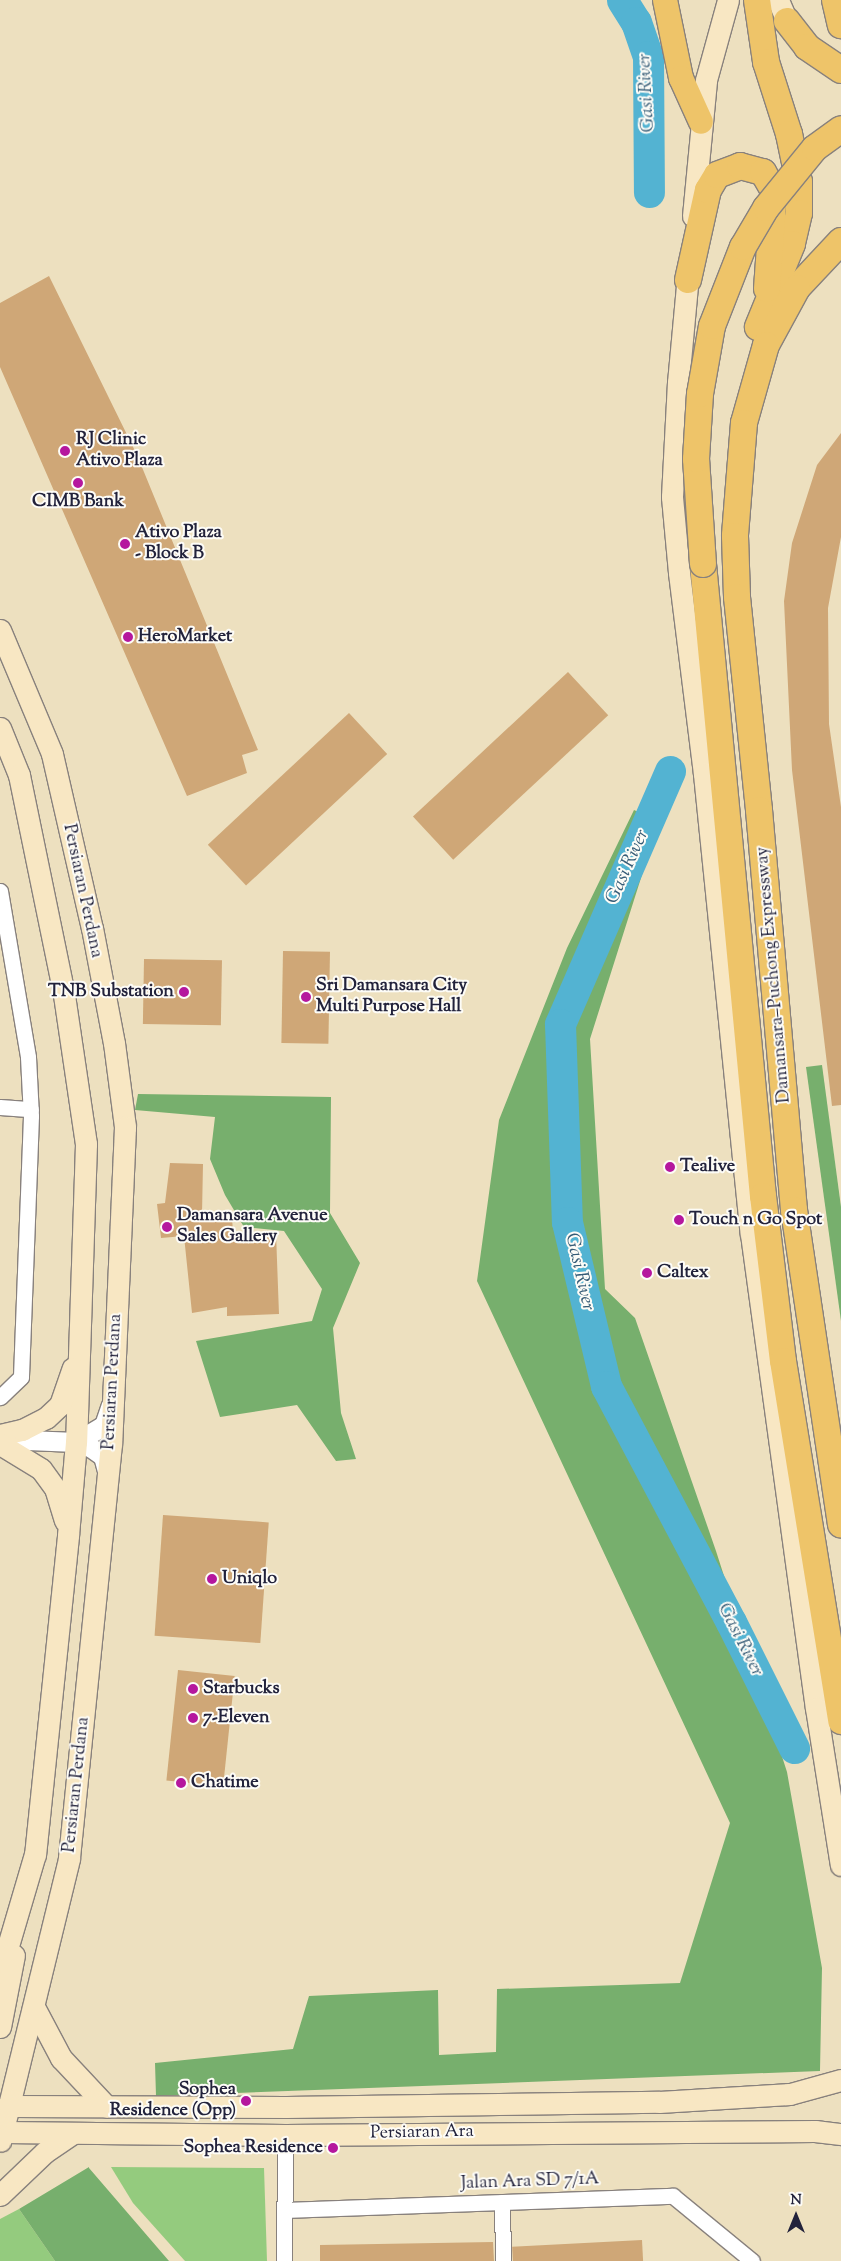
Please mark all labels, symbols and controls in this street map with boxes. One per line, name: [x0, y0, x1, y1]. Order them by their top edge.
water label: Gasi River: [634, 53, 660, 133]
place label: RJ Clinic Ativo Plaza: [76, 430, 163, 472]
marker: RJ Clinic Ativo Plaza: [58, 444, 72, 458]
marker: CIMB Bank: [72, 477, 84, 489]
place label: CIMB Bank: [32, 491, 124, 513]
place label: Ativo Plaza - Block B: [135, 523, 222, 566]
marker: Ativo Plaza - Block B: [119, 538, 131, 550]
place label: HeroMarket: [138, 626, 232, 648]
marker: HeroMarket: [122, 631, 134, 643]
street label: Persiaran Perdana: [57, 822, 107, 960]
water label: Gasi River: [602, 826, 654, 908]
street label: Damansara–Puchong Expressway: [752, 846, 796, 1104]
place label: Sri Damansara City Multi Purpose Hall: [316, 976, 467, 1019]
place label: TNB Substation: [48, 981, 174, 1003]
marker: TNB Substation: [178, 986, 190, 998]
marker: Sri Damansara City Multi Purpose Hall: [300, 991, 312, 1003]
place label: Tealive: [680, 1156, 735, 1178]
marker: Tealive: [664, 1161, 676, 1173]
place label: Damansara Avenue Sales Gallery: [177, 1206, 328, 1248]
place label: Touch n Go Spot: [689, 1209, 822, 1231]
marker: Touch n Go Spot: [673, 1214, 685, 1226]
marker: Damansara Avenue Sales Gallery: [161, 1221, 173, 1233]
water label: Gasi River: [559, 1231, 599, 1313]
place label: Caltex: [657, 1262, 709, 1284]
marker: Caltex: [641, 1267, 653, 1279]
street label: Persiaran Perdana: [99, 1313, 127, 1451]
place label: Uniqlo: [222, 1568, 277, 1590]
marker: Uniqlo: [206, 1573, 218, 1585]
water label: Gasi River: [712, 1600, 768, 1680]
place label: Starbucks: [203, 1678, 280, 1700]
marker: Starbucks: [187, 1683, 199, 1695]
place label: 7-Eleven: [203, 1707, 270, 1729]
marker: 7-Eleven: [187, 1712, 199, 1724]
street label: Persiaran Perdana: [59, 1716, 95, 1854]
place label: Chatime: [191, 1772, 259, 1794]
marker: Chatime: [175, 1777, 187, 1789]
place label: Sophea Residence (Opp): [110, 2080, 236, 2122]
marker: Sophea Residence (Opp): [240, 2095, 252, 2107]
street label: Persiaran Ara: [370, 2121, 474, 2145]
place label: Sophea Residence: [184, 2137, 323, 2159]
marker: Sophea Residence: [327, 2142, 339, 2154]
street label: Jalan Ara SD 7/1A: [460, 2169, 600, 2195]
north arrow: [771, 2191, 821, 2241]
text: N: [790, 2191, 802, 2211]

